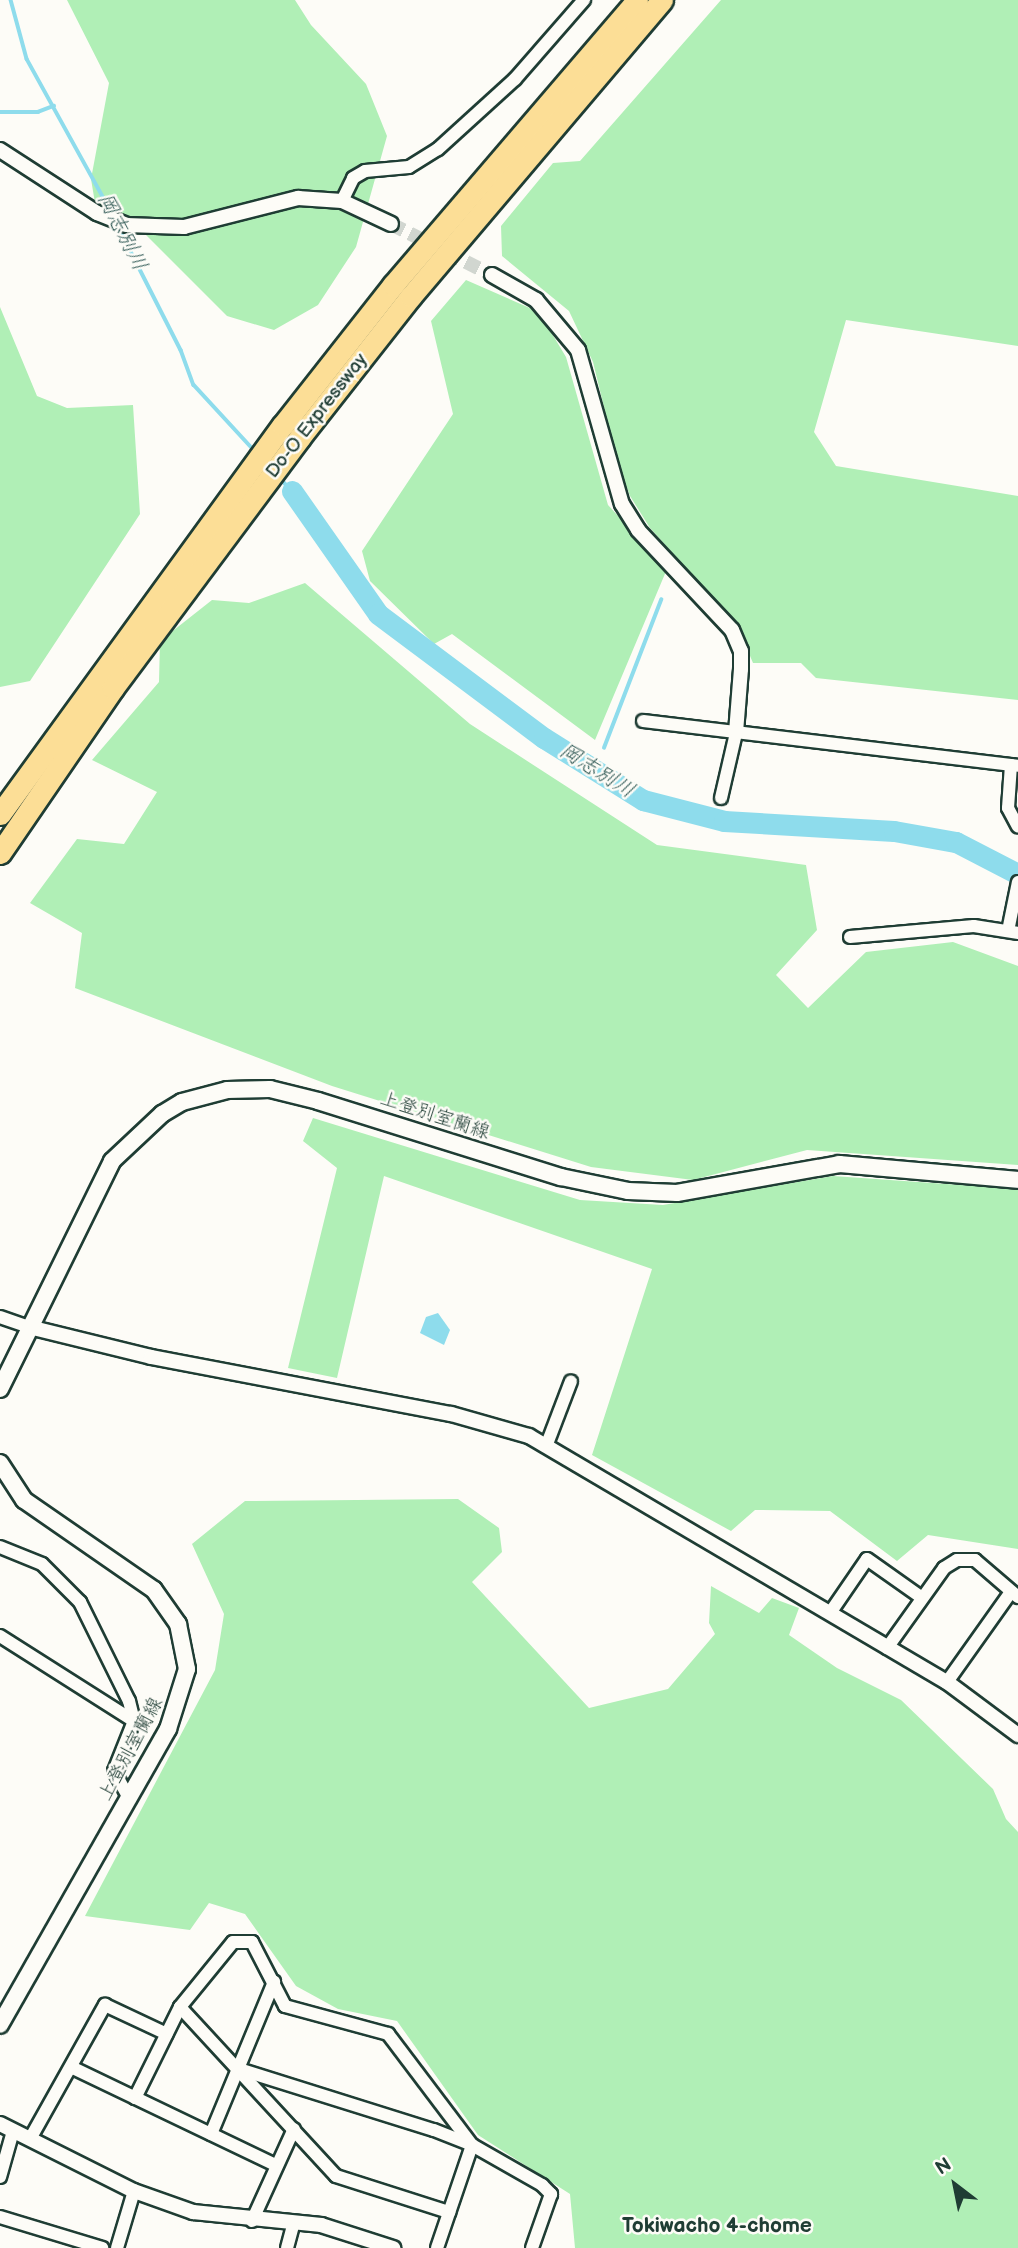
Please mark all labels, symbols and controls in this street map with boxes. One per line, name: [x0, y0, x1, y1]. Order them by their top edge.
water label: 岡志別川: [92, 189, 152, 275]
street label: Do-O Expressway: [261, 349, 373, 483]
water label: 岡志別川: [555, 738, 639, 804]
street label: 上登別室蘭線: [377, 1088, 493, 1144]
street label: 上登別室蘭線: [94, 1693, 168, 1805]
north arrow: [920, 2150, 990, 2220]
text: N: [931, 2153, 956, 2180]
district label: Tokiwacho 4-chome: [622, 2213, 812, 2239]

